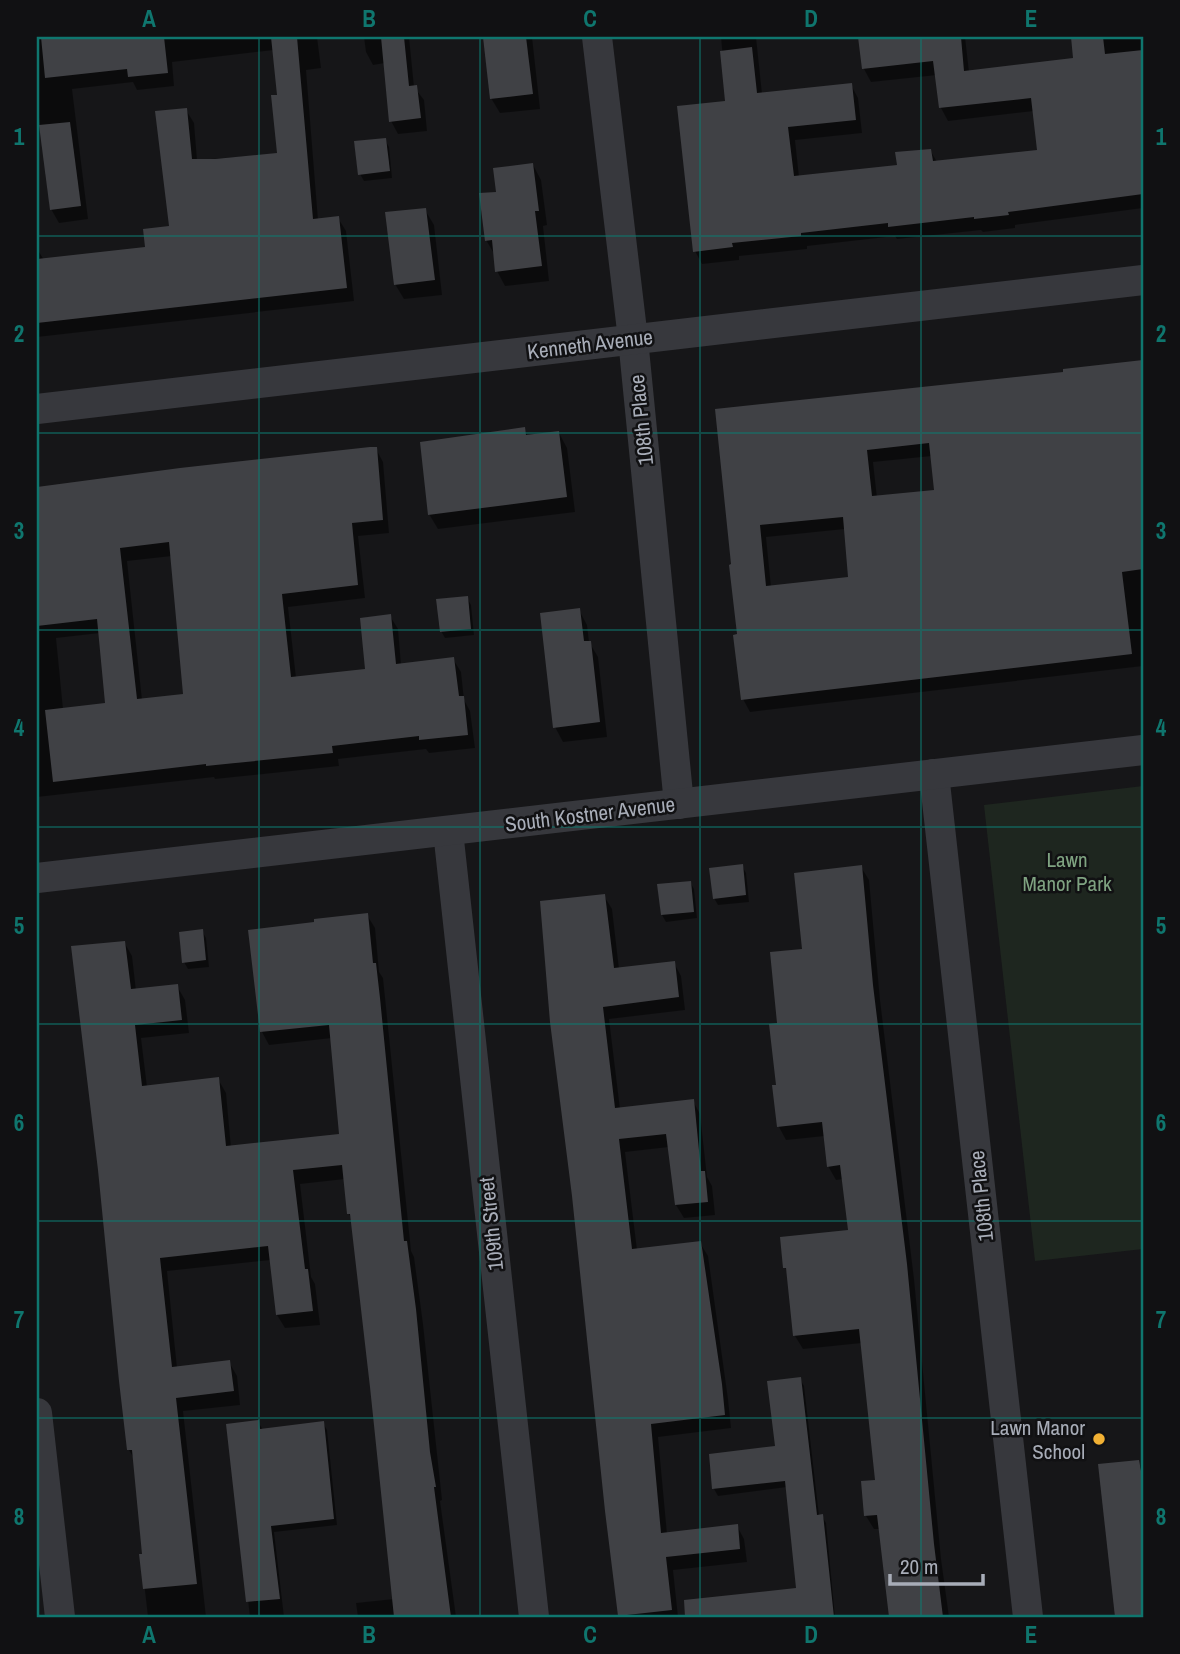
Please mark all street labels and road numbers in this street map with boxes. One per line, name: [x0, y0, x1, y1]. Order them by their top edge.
street label: Kenneth Avenue: [526, 322, 654, 366]
street label: 108th Place: [622, 373, 660, 467]
street label: South Kostner Avenue: [503, 789, 677, 839]
street label: 108th Place: [962, 1149, 1000, 1243]
street label: 109th Street: [472, 1176, 510, 1272]

